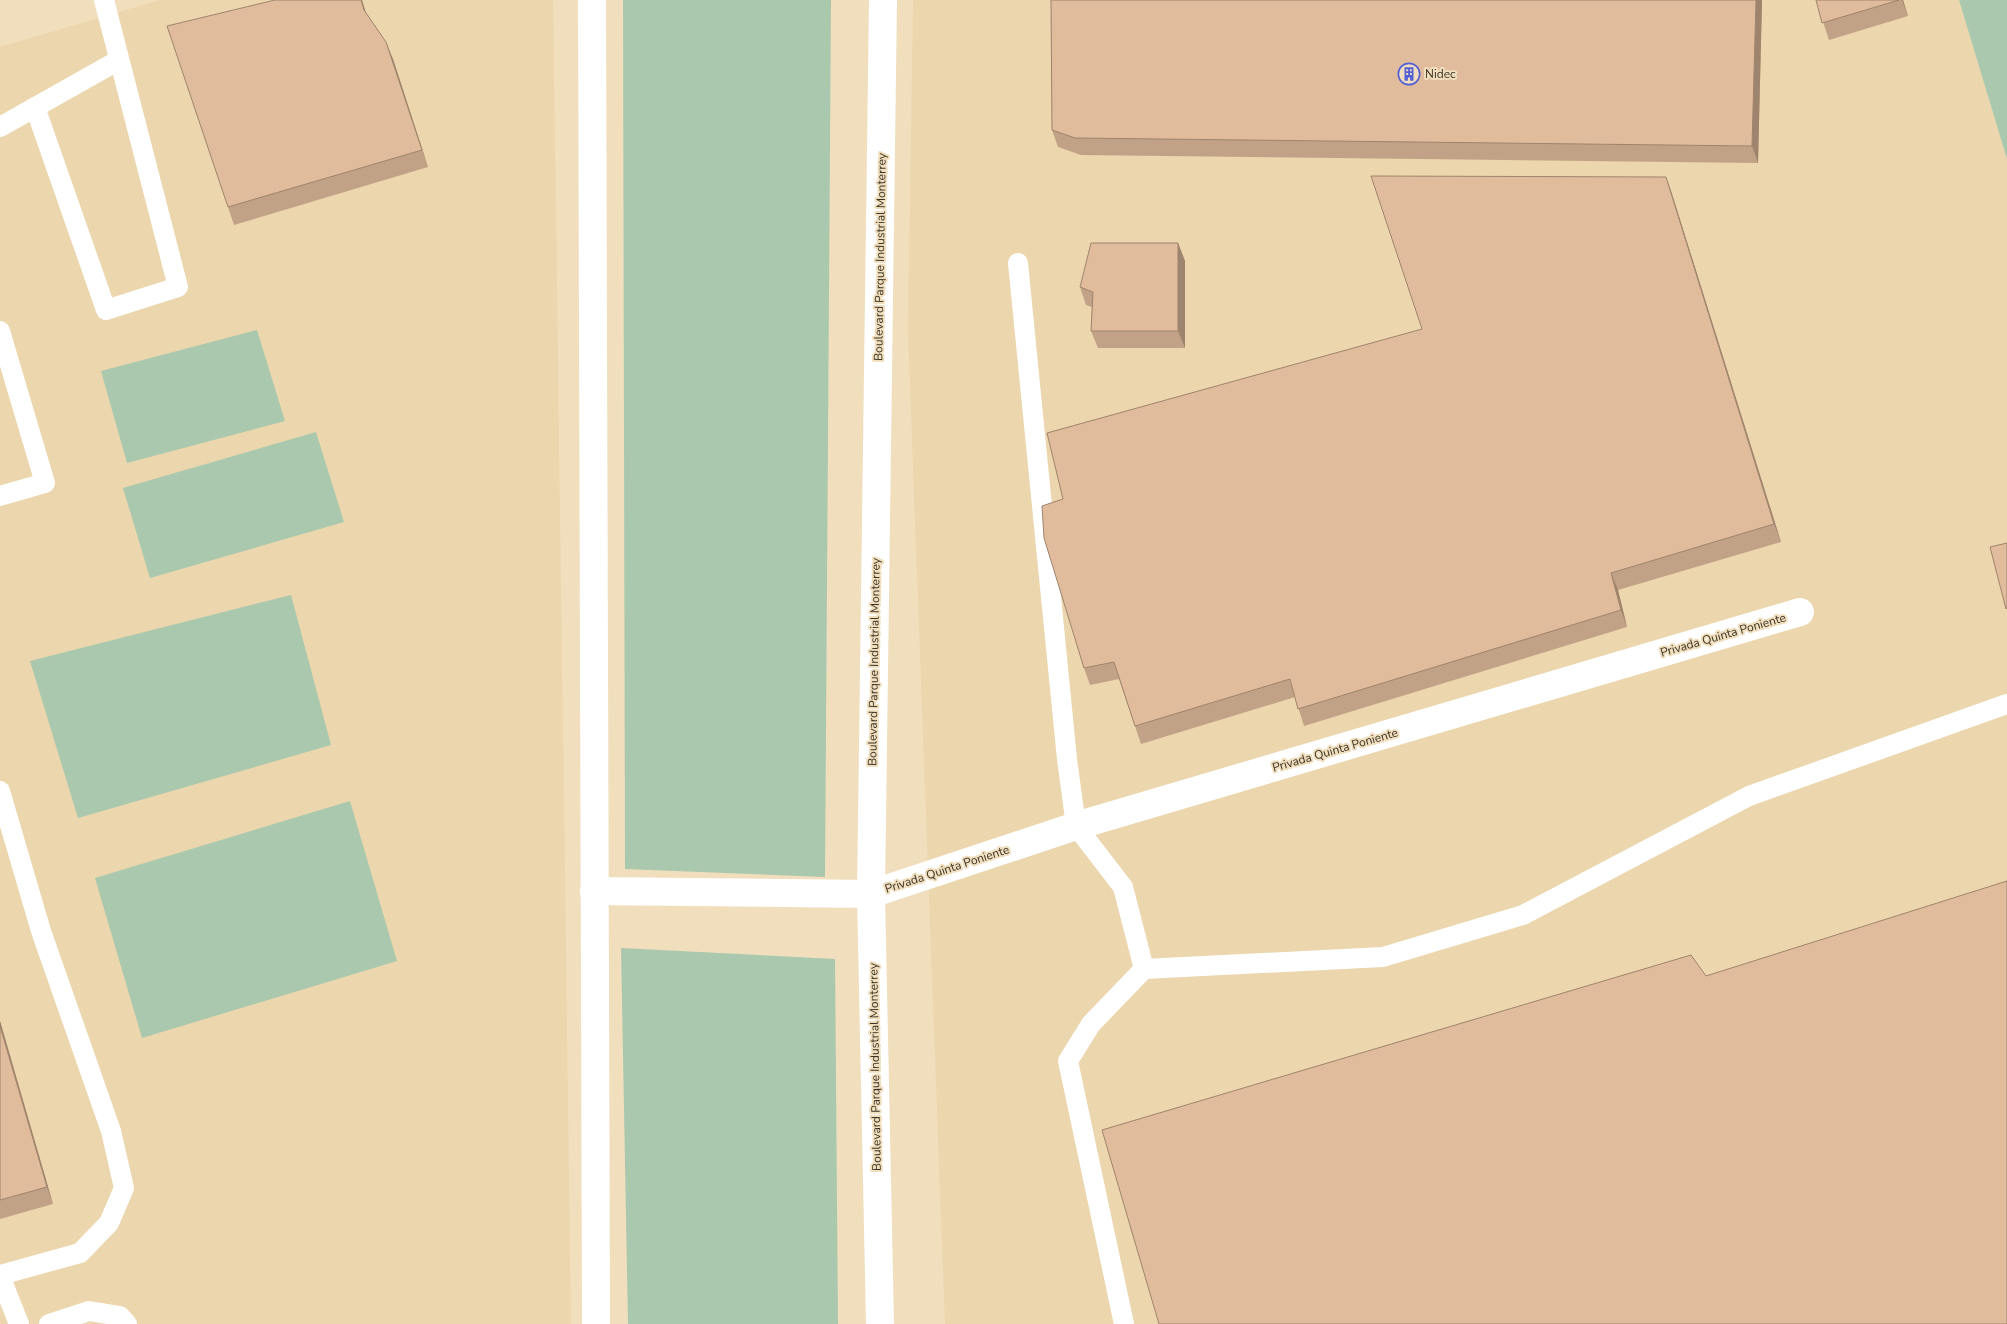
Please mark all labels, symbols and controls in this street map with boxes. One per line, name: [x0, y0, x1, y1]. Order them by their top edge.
building icon: Nidec: [1397, 62, 1421, 86]
place label: Nidec: [1425, 66, 1456, 82]
street label: Boulevard Parque Industrial Monterrey: [870, 152, 890, 361]
street label: Boulevard Parque Industrial Monterrey: [864, 557, 884, 766]
street label: Privada Quinta Poniente: [1658, 609, 1788, 661]
street label: Privada Quinta Poniente: [1270, 724, 1400, 776]
street label: Privada Quinta Poniente: [883, 841, 1011, 897]
street label: Boulevard Parque Industrial Monterrey: [865, 962, 885, 1171]

